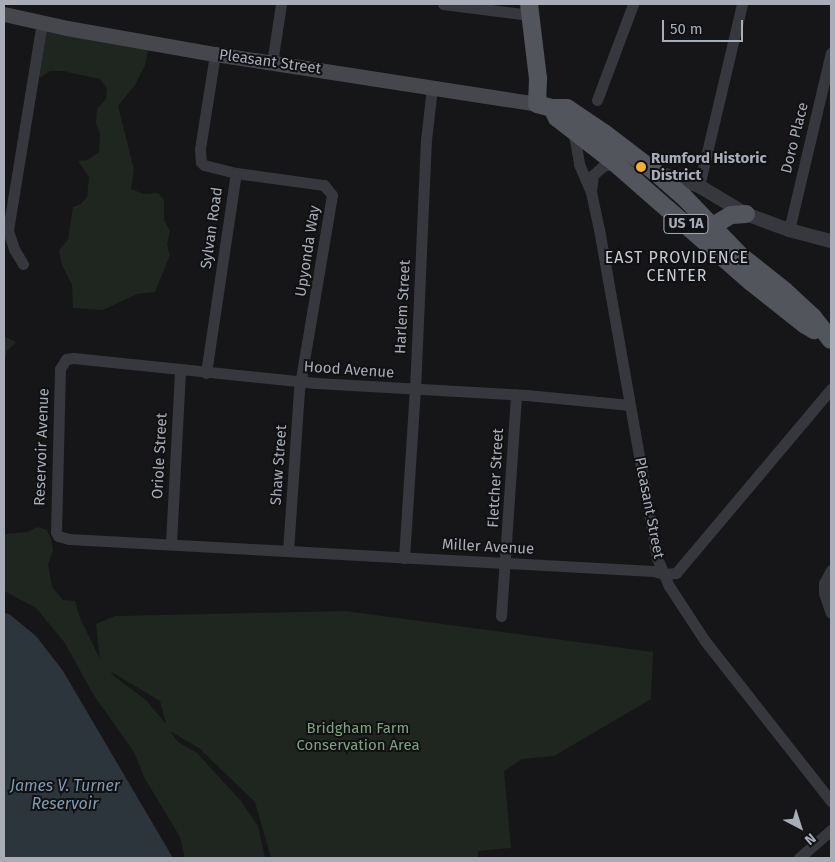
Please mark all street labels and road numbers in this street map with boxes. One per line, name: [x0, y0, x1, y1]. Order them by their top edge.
street label: Pleasant Street: [218, 46, 322, 78]
street label: Doro Place: [777, 101, 813, 175]
street label: Sylvan Road: [197, 186, 227, 270]
street label: Upyonda Way: [292, 204, 324, 298]
road number: US 1A: [662, 212, 710, 235]
street label: Harlem Street: [392, 260, 414, 354]
street label: Hood Avenue: [303, 358, 395, 382]
street label: Reservoir Avenue: [31, 388, 53, 506]
street label: Oriole Street: [149, 412, 171, 500]
street label: Shaw Street: [267, 424, 291, 506]
street label: Fletcher Street: [484, 428, 508, 528]
street label: Pleasant Street: [630, 456, 668, 560]
street label: Miller Avenue: [441, 536, 535, 558]

